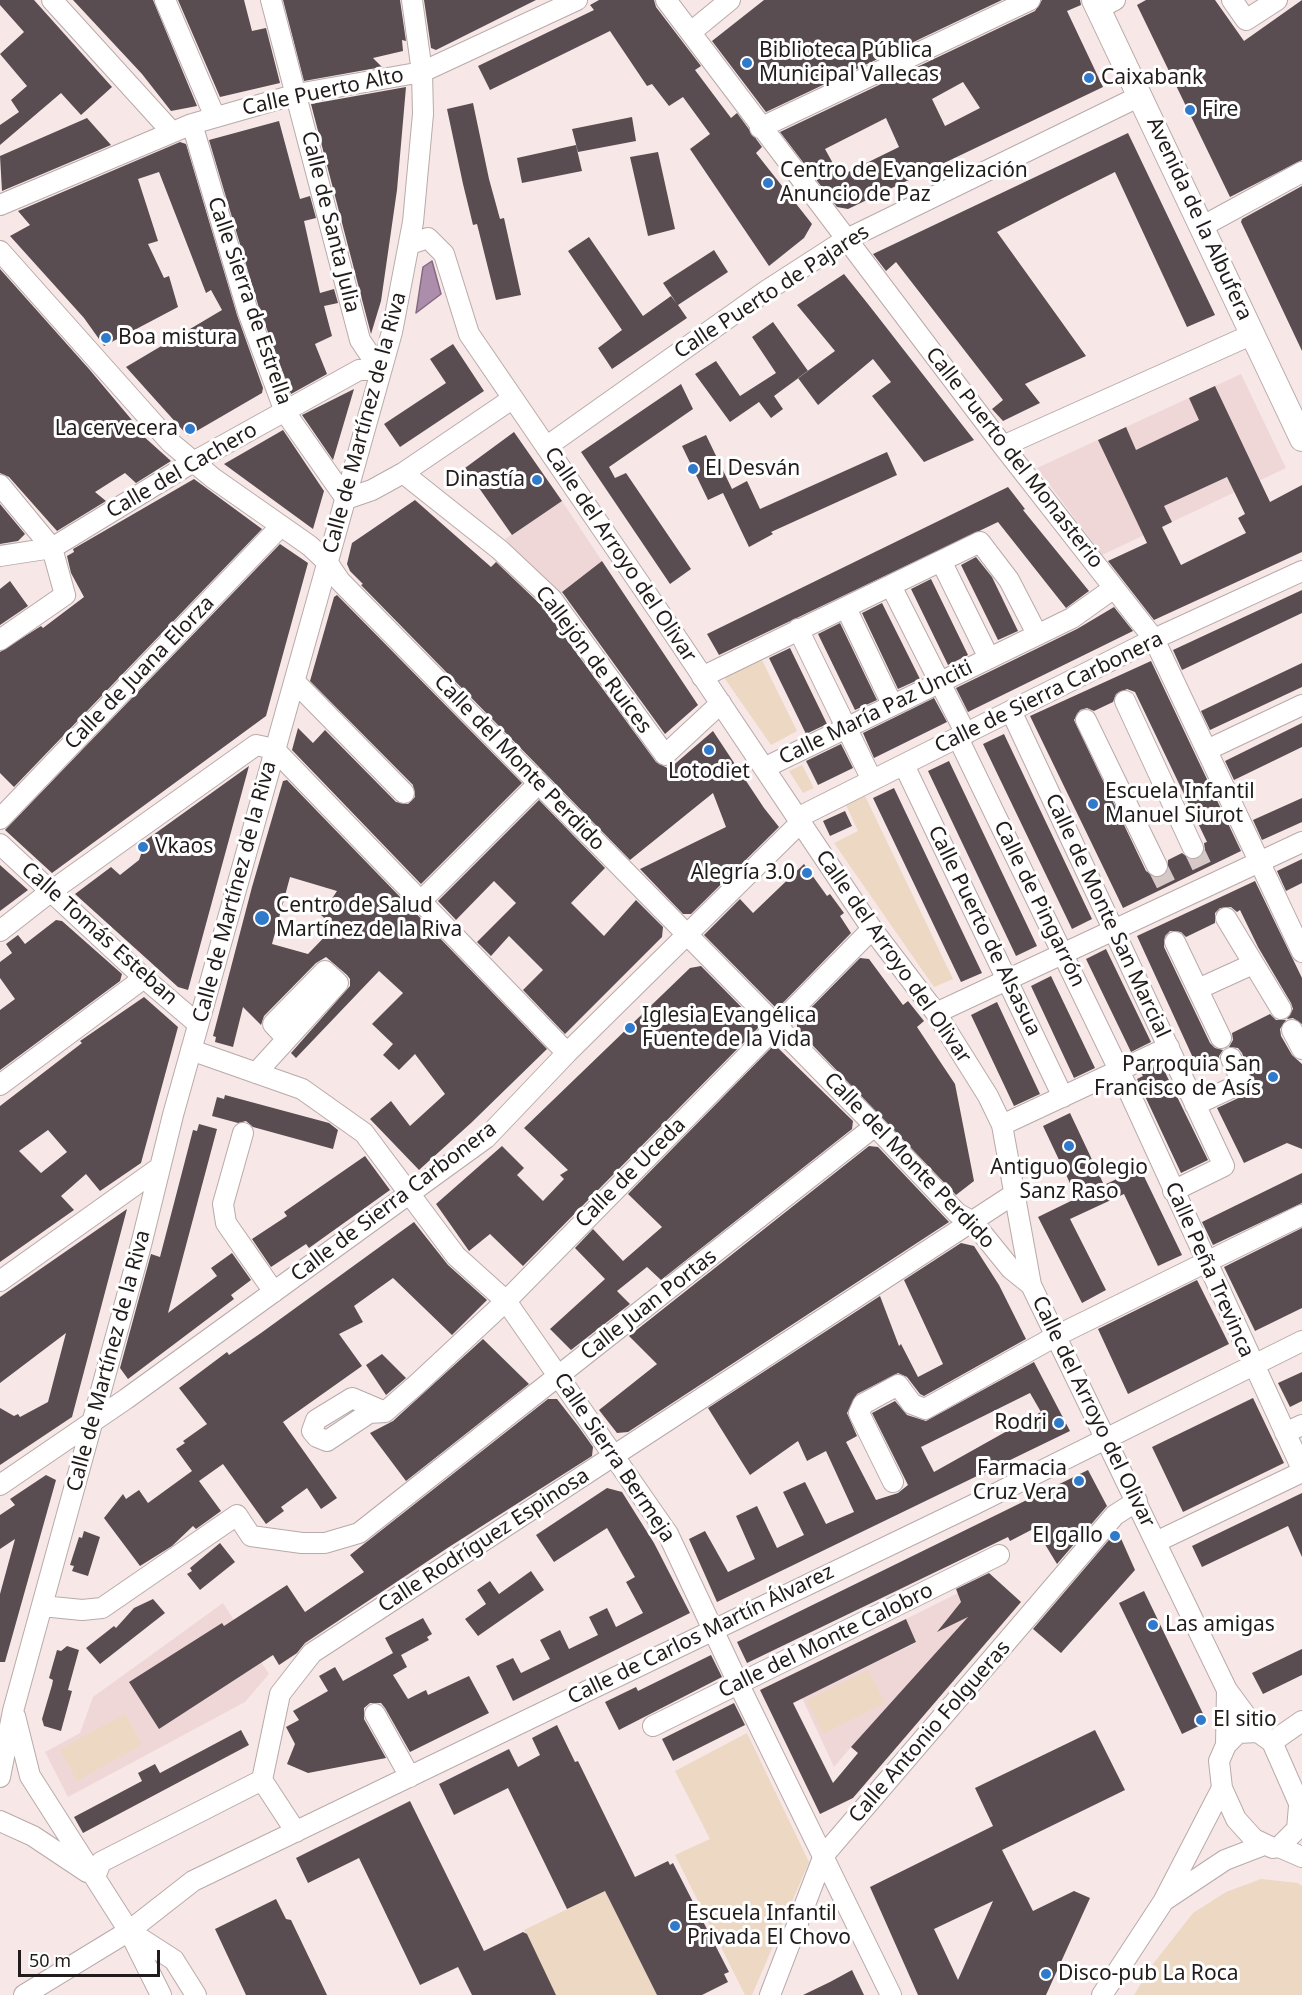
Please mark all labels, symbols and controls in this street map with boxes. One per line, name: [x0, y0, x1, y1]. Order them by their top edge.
place label: Biblioteca Pública Municipal Vallecas: [759, 38, 939, 88]
marker: Biblioteca Pública Municipal Vallecas: [740, 56, 754, 70]
street label: Calle Puerto Alto: [240, 63, 406, 121]
place label: Caixabank: [1101, 65, 1203, 91]
marker: Caixabank: [1082, 71, 1096, 85]
place label: Fire: [1202, 97, 1238, 123]
marker: Fire: [1183, 103, 1197, 117]
street label: Avenida de la Albufera: [1141, 113, 1257, 325]
street label: Calle de Santa Julia: [295, 129, 365, 315]
place label: Centro de Evangelización Anuncio de Paz: [780, 158, 1028, 208]
marker: Centro de Evangelización Anuncio de Paz: [761, 176, 775, 190]
street label: Calle Sierra de Estrella: [202, 194, 296, 408]
street label: Calle Puerto de Pajares: [670, 220, 874, 364]
street label: Calle de Martínez de la Riva: [318, 290, 412, 556]
place label: Boa mistura: [118, 325, 237, 351]
marker: Boa mistura: [99, 331, 113, 345]
street label: Calle Puerto del Monasterio: [920, 342, 1108, 574]
place label: La cervecera: [55, 416, 178, 442]
street label: Calle del Cachero: [102, 418, 262, 524]
marker: La cervecera: [183, 422, 197, 436]
street label: Calle del Arroyo del Olivar: [538, 443, 702, 667]
place label: El Desván: [705, 456, 800, 482]
marker: El Desván: [686, 462, 700, 476]
place label: Dinastía: [445, 467, 525, 493]
marker: Dinastía: [530, 473, 544, 487]
street label: Callejón de Ruices: [529, 581, 657, 739]
street label: Calle de Juana Elorza: [60, 591, 220, 755]
street label: Calle de Sierra Carbonera: [931, 627, 1167, 759]
street label: Calle María Paz Unciti: [775, 655, 977, 771]
street label: Calle del Monte Perdido: [428, 670, 610, 856]
marker: Lotodiet: [702, 743, 716, 757]
street label: Calle de Martínez de la Riva: [188, 759, 282, 1025]
place label: Lotodiet: [668, 759, 750, 785]
place label: Escuela Infantil Manuel Siurot: [1105, 779, 1255, 829]
street label: Calle de Monte San Marcial: [1039, 790, 1175, 1042]
marker: Escuela Infantil Manuel Siurot: [1086, 797, 1100, 811]
street label: Calle de Pingarrón: [988, 817, 1090, 991]
street label: Calle Puerto de Alsasua: [922, 822, 1046, 1040]
place label: Vkaos: [155, 834, 213, 860]
marker: Vkaos: [136, 840, 150, 854]
street label: Calle del Arroyo del Olivar: [810, 846, 976, 1068]
street label: Calle Tomás Esteban: [16, 857, 182, 1011]
place label: Alegría 3.0: [690, 860, 795, 886]
marker: Alegría 3.0: [800, 866, 814, 880]
place label: Centro de Salud Martínez de la Riva: [276, 893, 462, 943]
marker: Centro de Salud Martínez de la Riva: [253, 909, 271, 927]
place label: Iglesia Evangélica Fuente de la Vida: [642, 1003, 817, 1053]
marker: Iglesia Evangélica Fuente de la Vida: [623, 1021, 637, 1035]
place label: Parroquia San Francisco de Asís: [1094, 1052, 1261, 1102]
street label: Calle del Monte Perdido: [818, 1068, 1000, 1254]
marker: Parroquia San Francisco de Asís: [1266, 1070, 1280, 1084]
street label: Calle de Uceda: [571, 1113, 691, 1233]
street label: Calle de Sierra Carbonera: [286, 1117, 502, 1287]
marker: Antiguo Colegio Sanz Raso: [1062, 1139, 1076, 1153]
place label: Antiguo Colegio Sanz Raso: [990, 1155, 1148, 1205]
street label: Calle Peña Trevinca: [1159, 1178, 1259, 1362]
street label: Calle de Martínez de la Riva: [62, 1228, 156, 1494]
street label: Calle Juan Portas: [576, 1244, 722, 1366]
street label: Calle del Arroyo del Olivar: [1026, 1292, 1160, 1532]
street label: Calle Sierra Bermeja: [548, 1368, 680, 1548]
place label: Rodri: [994, 1410, 1047, 1436]
marker: Rodri: [1052, 1416, 1066, 1430]
place label: Farmacia Cruz Vera: [973, 1456, 1067, 1506]
street label: Calle Rodríguez Espinosa: [374, 1463, 594, 1619]
marker: Farmacia Cruz Vera: [1072, 1474, 1086, 1488]
place label: El gallo: [1032, 1523, 1103, 1549]
marker: El gallo: [1108, 1529, 1122, 1543]
street label: Calle de Carlos Martín Álvarez: [564, 1560, 838, 1710]
street label: Calle del Monte Calobro: [715, 1578, 937, 1704]
place label: Las amigas: [1165, 1612, 1275, 1638]
marker: Las amigas: [1146, 1618, 1160, 1632]
street label: Calle Antonio Folgueras: [844, 1636, 1016, 1828]
place label: El sitio: [1213, 1707, 1277, 1733]
marker: El sitio: [1194, 1713, 1208, 1727]
place label: Escuela Infantil Privada El Chovo: [687, 1901, 851, 1951]
marker: Escuela Infantil Privada El Chovo: [668, 1919, 682, 1933]
scale bar: [21, 1938, 164, 1976]
text: 50 m: [29, 1948, 71, 1972]
place label: Disco-pub La Roca: [1058, 1961, 1238, 1987]
marker: Disco-pub La Roca: [1039, 1967, 1053, 1981]

